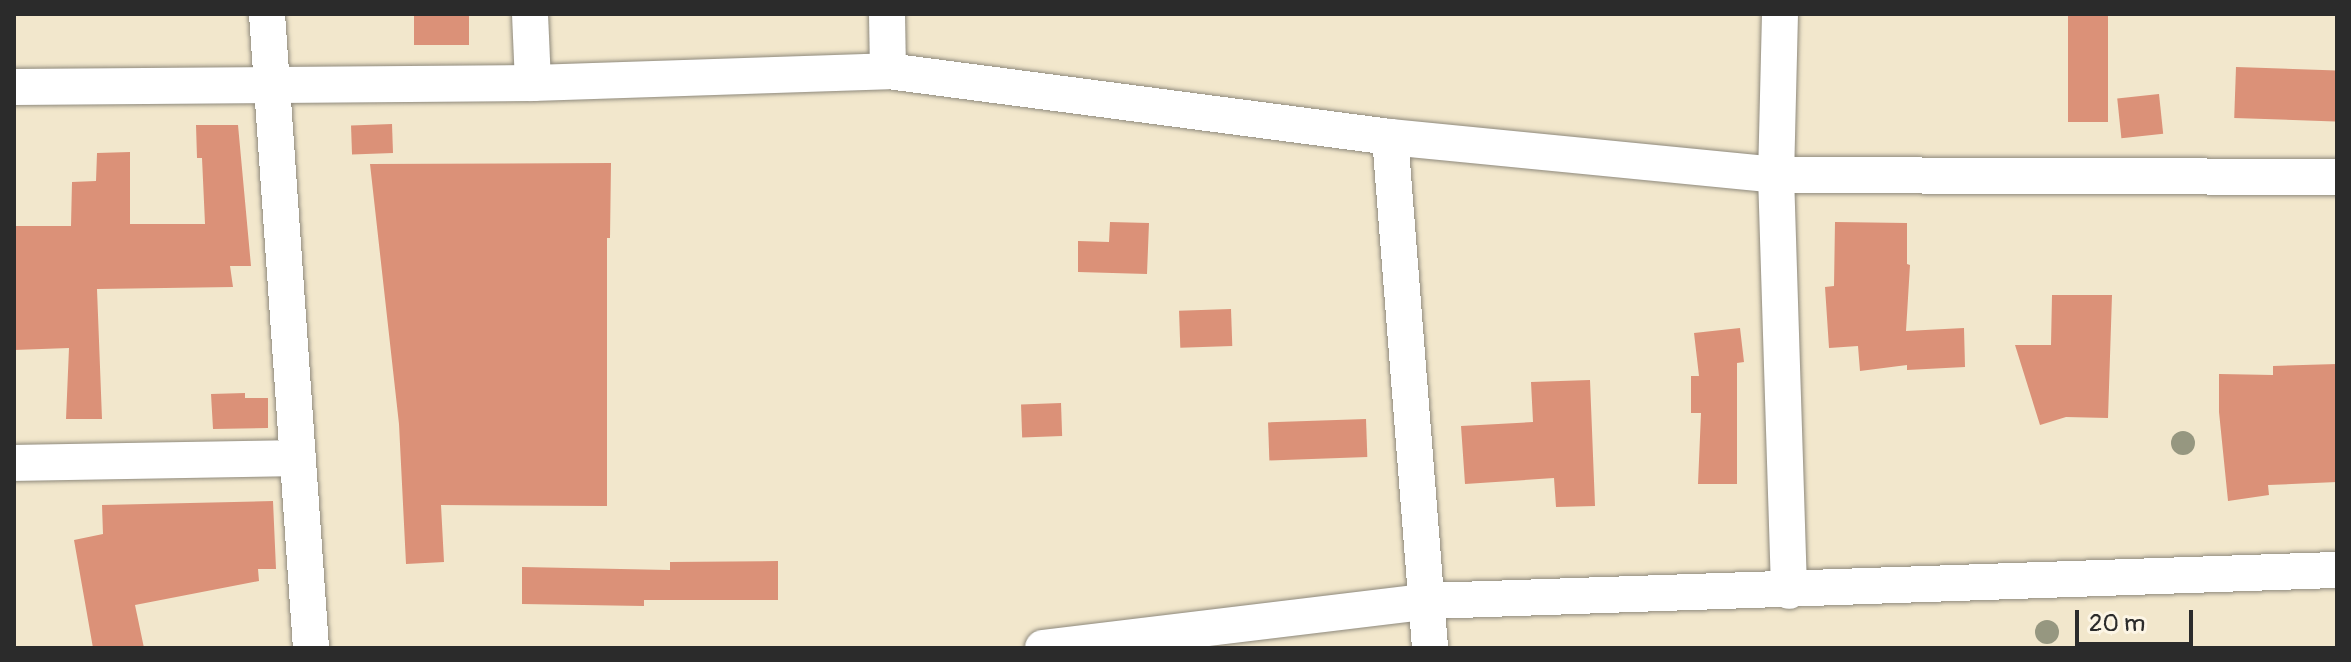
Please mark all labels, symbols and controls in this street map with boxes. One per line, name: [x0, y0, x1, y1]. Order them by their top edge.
scale bar: [2079, 594, 2197, 644]
text: 20 m: [2089, 609, 2145, 638]

